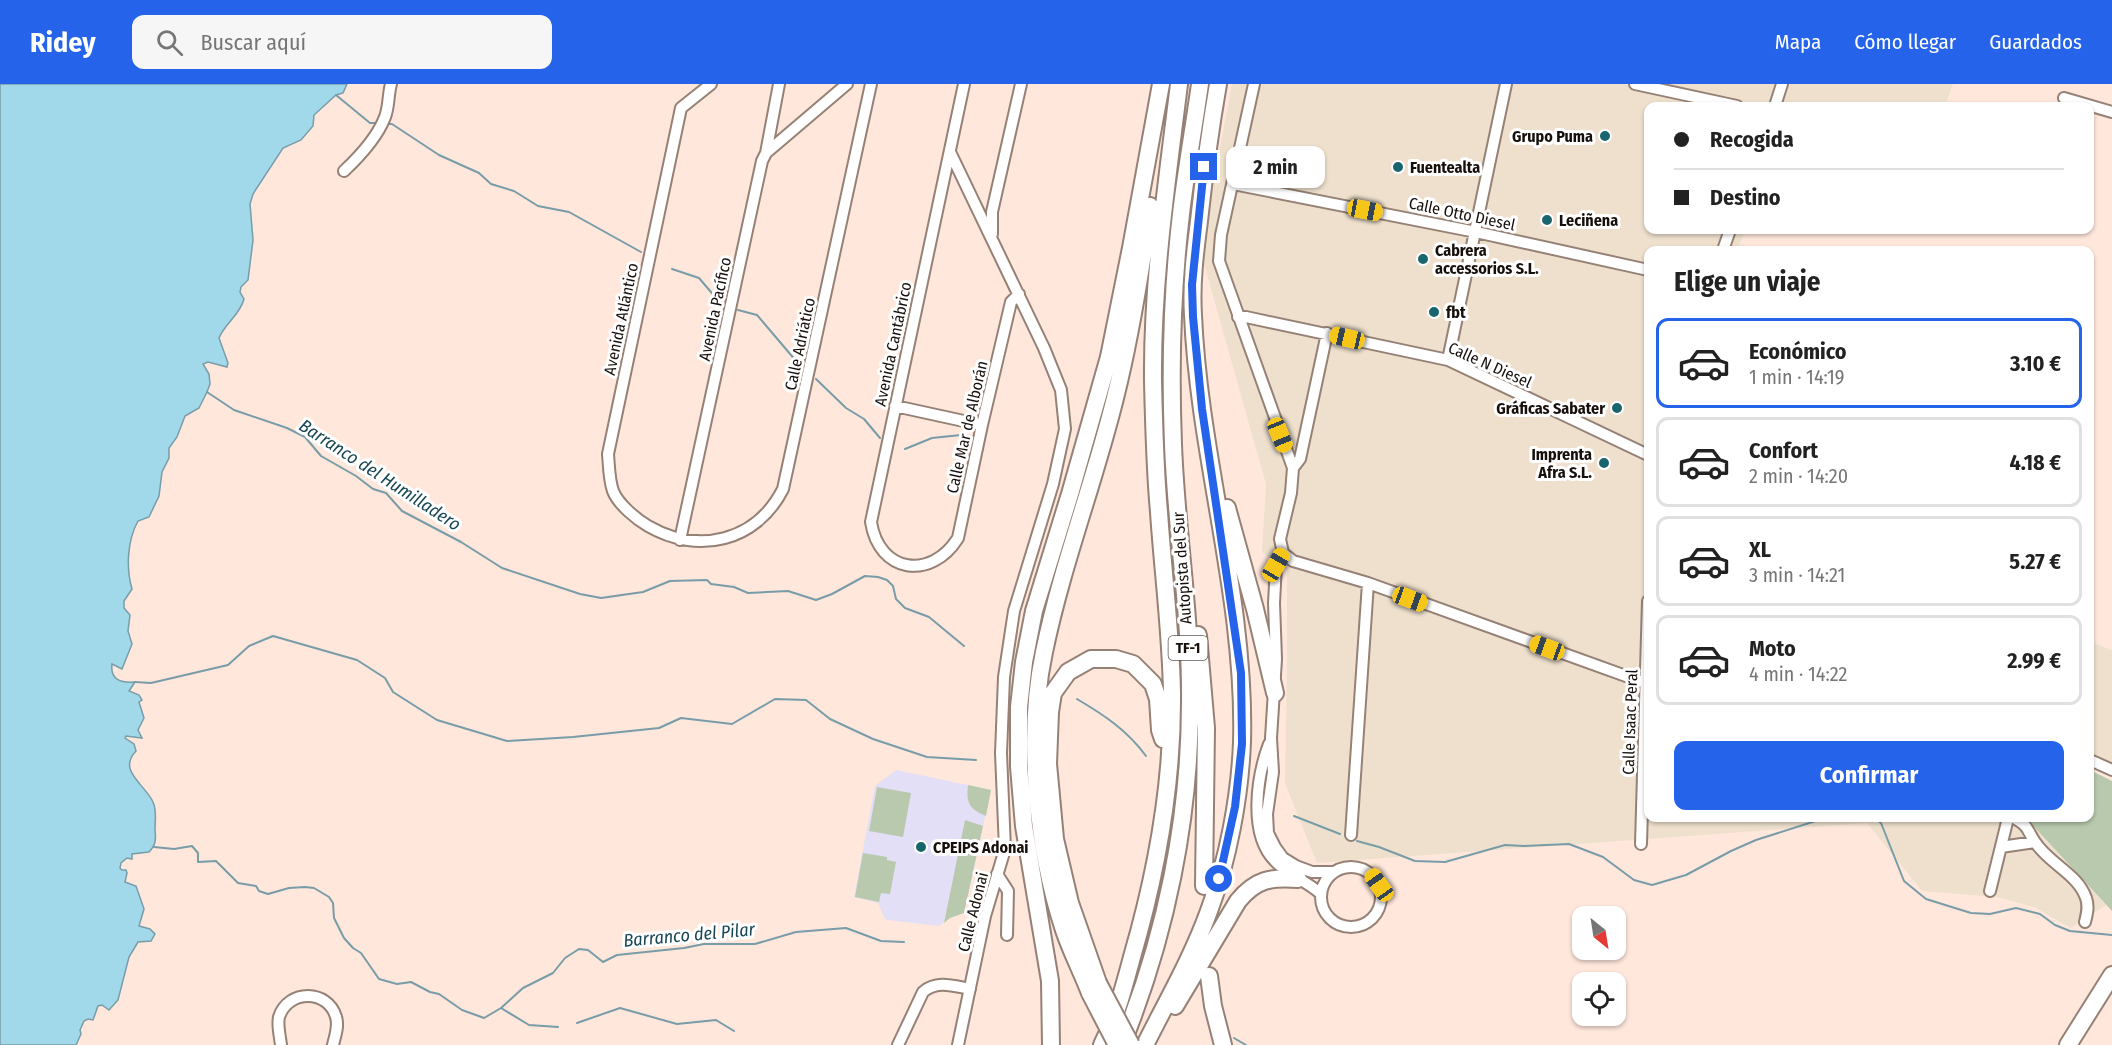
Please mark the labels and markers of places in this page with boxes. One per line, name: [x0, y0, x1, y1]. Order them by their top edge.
place label: Grupo Puma: [1512, 127, 1593, 146]
marker: Grupo Puma: [1598, 129, 1612, 143]
place label: Fuentealta: [1410, 158, 1480, 177]
marker: Fuentealta: [1391, 160, 1405, 174]
place label: Leciñena: [1559, 211, 1618, 230]
marker: Leciñena: [1540, 213, 1554, 227]
place label: Cabrera accessorios S.L.: [1435, 241, 1539, 278]
marker: Cabrera accessorios S.L.: [1416, 252, 1430, 266]
place label: fbt: [1446, 303, 1466, 322]
marker: fbt: [1427, 305, 1441, 319]
place label: Gráficas Sabater: [1496, 399, 1605, 418]
marker: Gráficas Sabater: [1610, 401, 1624, 415]
place label: Imprenta Afra S.L.: [1531, 445, 1592, 482]
marker: Imprenta Afra S.L.: [1597, 456, 1611, 470]
place label: CPEIPS Adonai: [933, 838, 1029, 857]
marker: CPEIPS Adonai: [914, 840, 928, 854]

